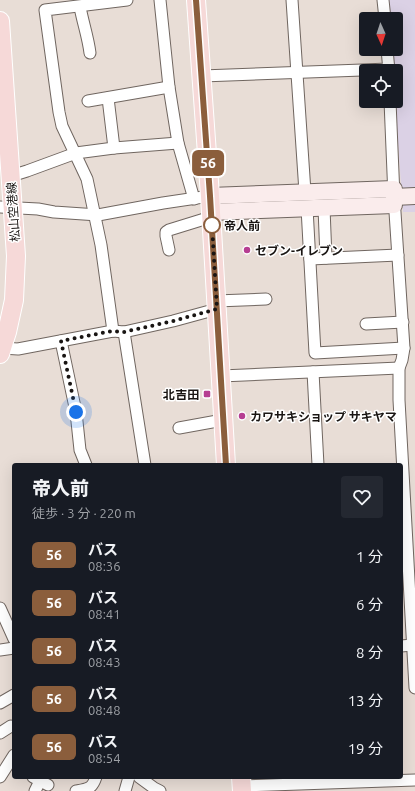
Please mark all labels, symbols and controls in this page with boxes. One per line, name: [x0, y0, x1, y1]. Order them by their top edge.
north arrow: [359, 12, 403, 56]
map controls: [359, 12, 403, 108]
button: locate: [359, 64, 403, 108]
line badge: 56: [190, 150, 226, 176]
text: 56: [200, 155, 216, 171]
street label: 松山空港線: [4, 182, 22, 242]
marker: 帝人前: [203, 216, 221, 234]
place label: 帝人前: [224, 219, 260, 232]
place label: セブン-イレブン: [255, 244, 343, 257]
marker: セブン-イレブン: [242, 245, 252, 255]
place label: 北吉田: [163, 388, 199, 401]
marker: 北吉田: [202, 389, 212, 399]
your location: [66, 402, 86, 422]
place label: カワサキショップ サキヤマ: [250, 410, 397, 423]
marker: カワサキショップ サキヤマ: [237, 411, 247, 421]
button: heart: [341, 476, 383, 518]
text: 帝人前: [32, 477, 89, 499]
text: 徒歩 · 3 分 · 220 m: [32, 506, 136, 520]
text: バス: [88, 541, 118, 558]
text: 56: [46, 547, 62, 563]
text: 1 分: [356, 548, 383, 565]
text: 08:36: [88, 559, 121, 573]
text: バス: [88, 589, 118, 606]
text: 56: [46, 595, 62, 611]
text: 6 分: [356, 596, 383, 613]
text: 08:41: [88, 607, 121, 621]
text: バス: [88, 637, 118, 654]
text: 56: [46, 643, 62, 659]
text: 8 分: [356, 644, 383, 661]
text: 08:43: [88, 655, 121, 669]
text: バス: [88, 685, 118, 702]
text: 56: [46, 691, 62, 707]
text: 13 分: [348, 692, 383, 709]
text: 08:48: [88, 703, 121, 717]
text: バス: [88, 733, 118, 750]
text: 56: [46, 739, 62, 755]
text: 19 分: [348, 740, 383, 757]
text: 08:54: [88, 751, 121, 765]

